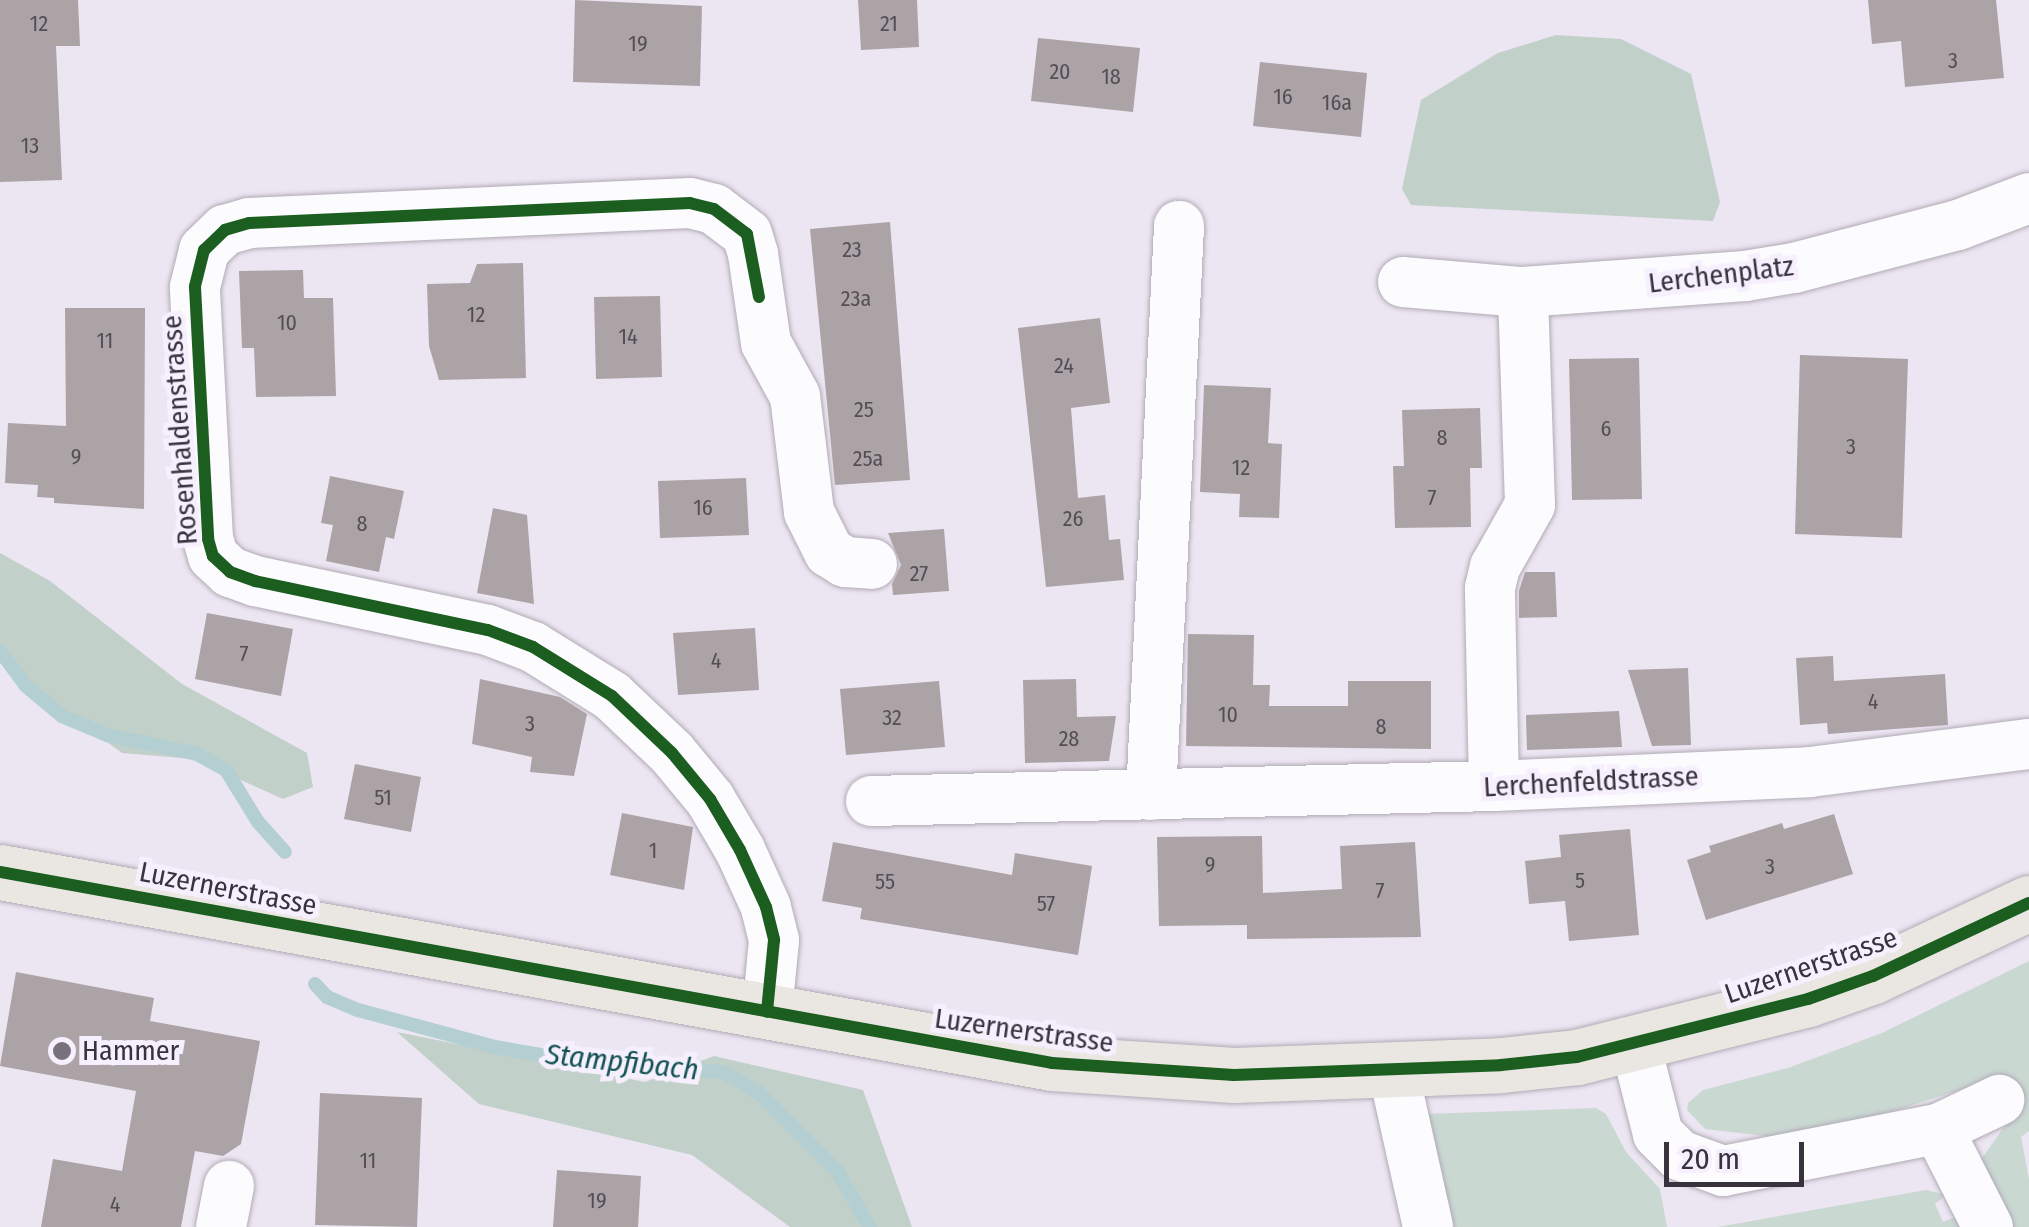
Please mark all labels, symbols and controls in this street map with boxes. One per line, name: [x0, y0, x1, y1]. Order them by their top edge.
house number: 12: [30, 11, 48, 37]
house number: 21: [880, 11, 898, 37]
house number: 19: [628, 31, 648, 57]
house number: 3: [1948, 48, 1958, 74]
house number: 20: [1049, 59, 1071, 85]
house number: 18: [1101, 64, 1121, 90]
house number: 16: [1273, 84, 1293, 110]
house number: 16a: [1322, 90, 1352, 116]
house number: 13: [21, 133, 39, 159]
house number: 23: [842, 237, 862, 263]
street label: Lerchenplatz: [1646, 249, 1796, 301]
house number: 23a: [841, 286, 871, 312]
house number: 12: [467, 302, 485, 328]
house number: 10: [277, 310, 297, 336]
street label: Rosenhaldenstrasse: [155, 314, 205, 546]
house number: 14: [618, 324, 638, 350]
house number: 11: [97, 328, 113, 354]
house number: 24: [1054, 353, 1074, 379]
house number: 25: [854, 397, 874, 423]
house number: 6: [1601, 416, 1611, 442]
house number: 8: [1437, 425, 1447, 451]
house number: 3: [1846, 434, 1856, 460]
house number: 9: [71, 444, 81, 470]
house number: 25a: [853, 446, 883, 472]
house number: 12: [1232, 455, 1250, 481]
house number: 7: [1428, 485, 1436, 511]
house number: 16: [693, 495, 713, 521]
house number: 26: [1063, 506, 1083, 532]
house number: 8: [357, 511, 367, 537]
house number: 27: [910, 561, 928, 587]
house number: 7: [240, 641, 248, 667]
house number: 4: [711, 648, 721, 674]
house number: 4: [1868, 689, 1878, 715]
house number: 10: [1218, 702, 1238, 728]
house number: 32: [882, 705, 902, 731]
house number: 3: [525, 711, 535, 737]
house number: 8: [1376, 714, 1386, 740]
house number: 28: [1059, 726, 1079, 752]
street label: Lerchenfeldstrasse: [1483, 760, 1699, 804]
house number: 51: [374, 785, 392, 811]
house number: 1: [649, 838, 657, 864]
house number: 9: [1205, 852, 1215, 878]
house number: 3: [1765, 854, 1775, 880]
street label: Luzernerstrasse: [136, 855, 320, 923]
house number: 5: [1575, 868, 1585, 894]
house number: 55: [875, 869, 895, 895]
house number: 7: [1376, 878, 1384, 904]
house number: 57: [1037, 891, 1055, 917]
street label: Luzernerstrasse: [1720, 921, 1902, 1011]
street label: Luzernerstrasse: [933, 1002, 1115, 1060]
place label: Hammer: [82, 1034, 179, 1068]
water label: Stampfibach: [544, 1036, 700, 1088]
marker: Hammer: [51, 1040, 73, 1062]
scale bar: [1669, 1122, 1809, 1184]
text: 20 m: [1681, 1141, 1740, 1177]
house number: 11: [360, 1148, 376, 1174]
house number: 19: [587, 1188, 607, 1214]
house number: 4: [110, 1192, 120, 1218]

